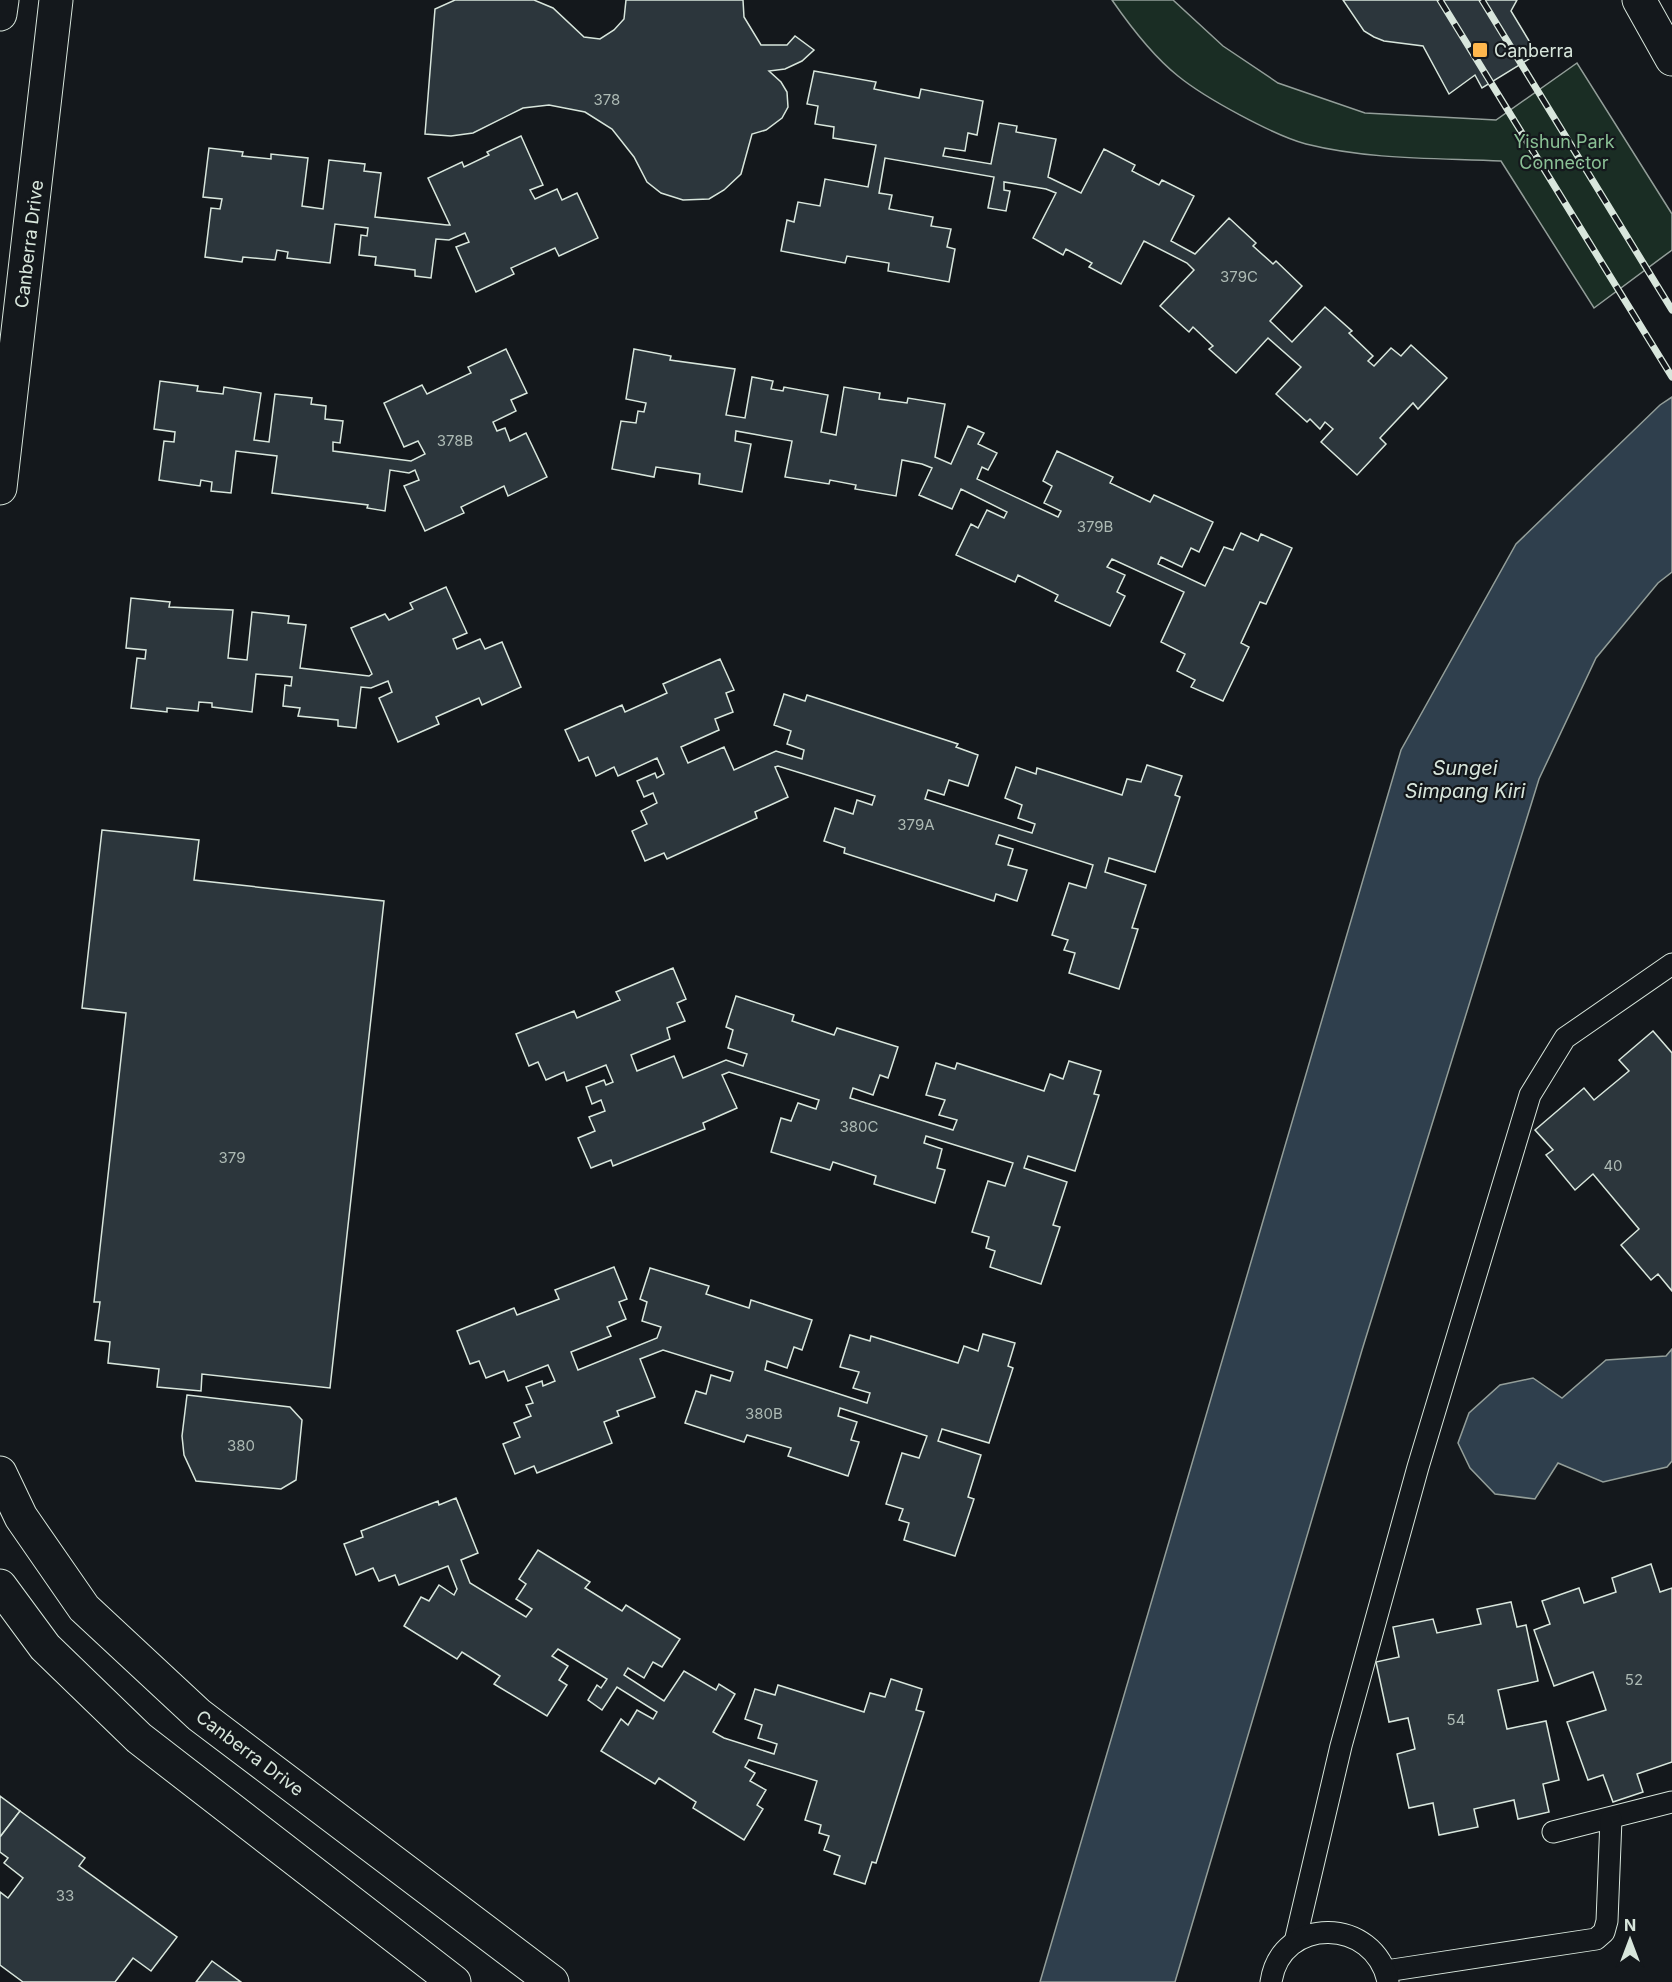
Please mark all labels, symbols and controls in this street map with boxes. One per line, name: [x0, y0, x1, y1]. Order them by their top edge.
place label: Canberra: [1494, 40, 1573, 61]
marker: Canberra: [1471, 41, 1489, 59]
house number: 378: [594, 90, 620, 109]
park label: Yishun Park Connector: [1513, 131, 1615, 173]
street label: Canberra Drive: [11, 179, 47, 309]
house number: 379C: [1220, 267, 1258, 286]
house number: 378B: [437, 431, 473, 450]
house number: 379B: [1077, 517, 1113, 536]
water label: Sungei Simpang Kiri: [1405, 756, 1527, 803]
house number: 379A: [897, 815, 935, 834]
house number: 380C: [840, 1117, 879, 1136]
house number: 379: [219, 1148, 245, 1167]
house number: 40: [1603, 1156, 1623, 1175]
house number: 380B: [745, 1404, 783, 1423]
house number: 380: [227, 1436, 255, 1455]
house number: 52: [1625, 1670, 1643, 1689]
street label: Canberra Drive: [192, 1706, 308, 1800]
house number: 54: [1447, 1710, 1465, 1729]
house number: 33: [56, 1886, 74, 1905]
north arrow: [1600, 1910, 1660, 1970]
text: N: [1624, 1915, 1636, 1935]

